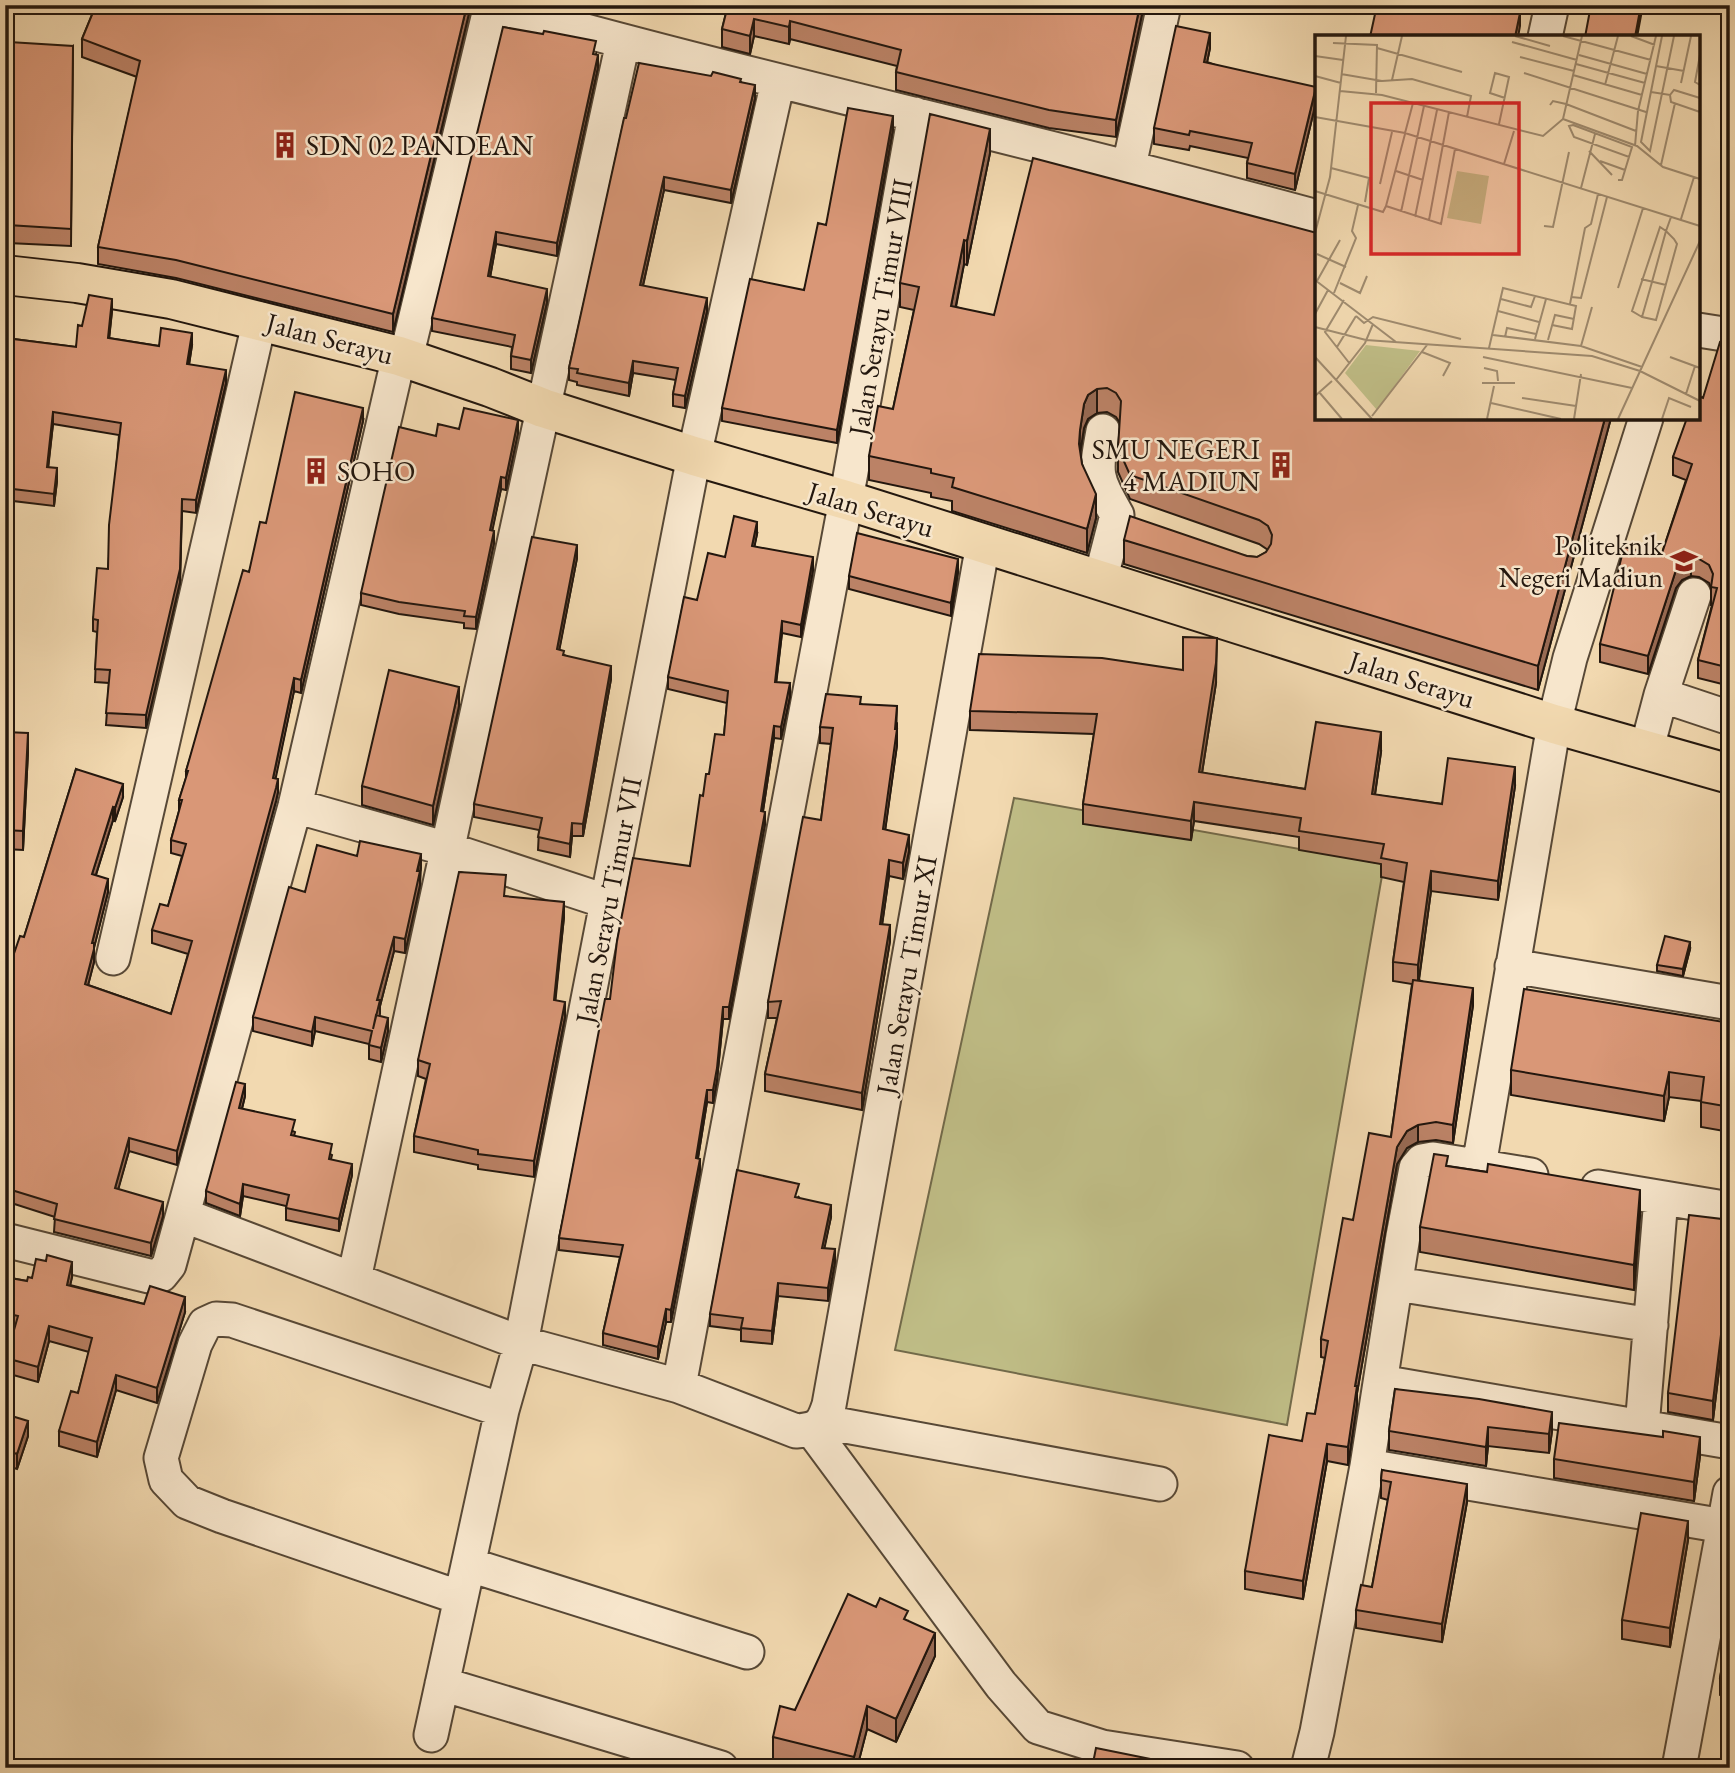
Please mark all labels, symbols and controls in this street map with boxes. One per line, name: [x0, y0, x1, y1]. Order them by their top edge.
inset map: [1315, 35, 1700, 420]
place label: SDN 02 PANDEAN: [306, 127, 533, 163]
building icon: SDN 02 PANDEAN: [270, 130, 300, 160]
street label: Jalan Serayu Timur VIII: [839, 175, 920, 440]
street label: Jalan Serayu: [261, 303, 398, 372]
place label: SMU NEGERI 4 MADIUN: [1092, 431, 1260, 499]
building icon: SMU NEGERI 4 MADIUN: [1266, 450, 1296, 480]
place label: SOHO: [337, 453, 415, 489]
building icon: SOHO: [301, 456, 331, 486]
street label: Jalan Serayu: [802, 472, 939, 545]
place label: Politeknik Negeri Madiun: [1499, 527, 1664, 595]
school or university icon: Politeknik Negeri Madiun: [1669, 546, 1699, 576]
street label: Jalan Serayu: [1343, 641, 1480, 716]
street label: Jalan Serayu Timur VII: [566, 773, 650, 1028]
street label: Jalan Serayu Timur XI: [867, 852, 945, 1099]

